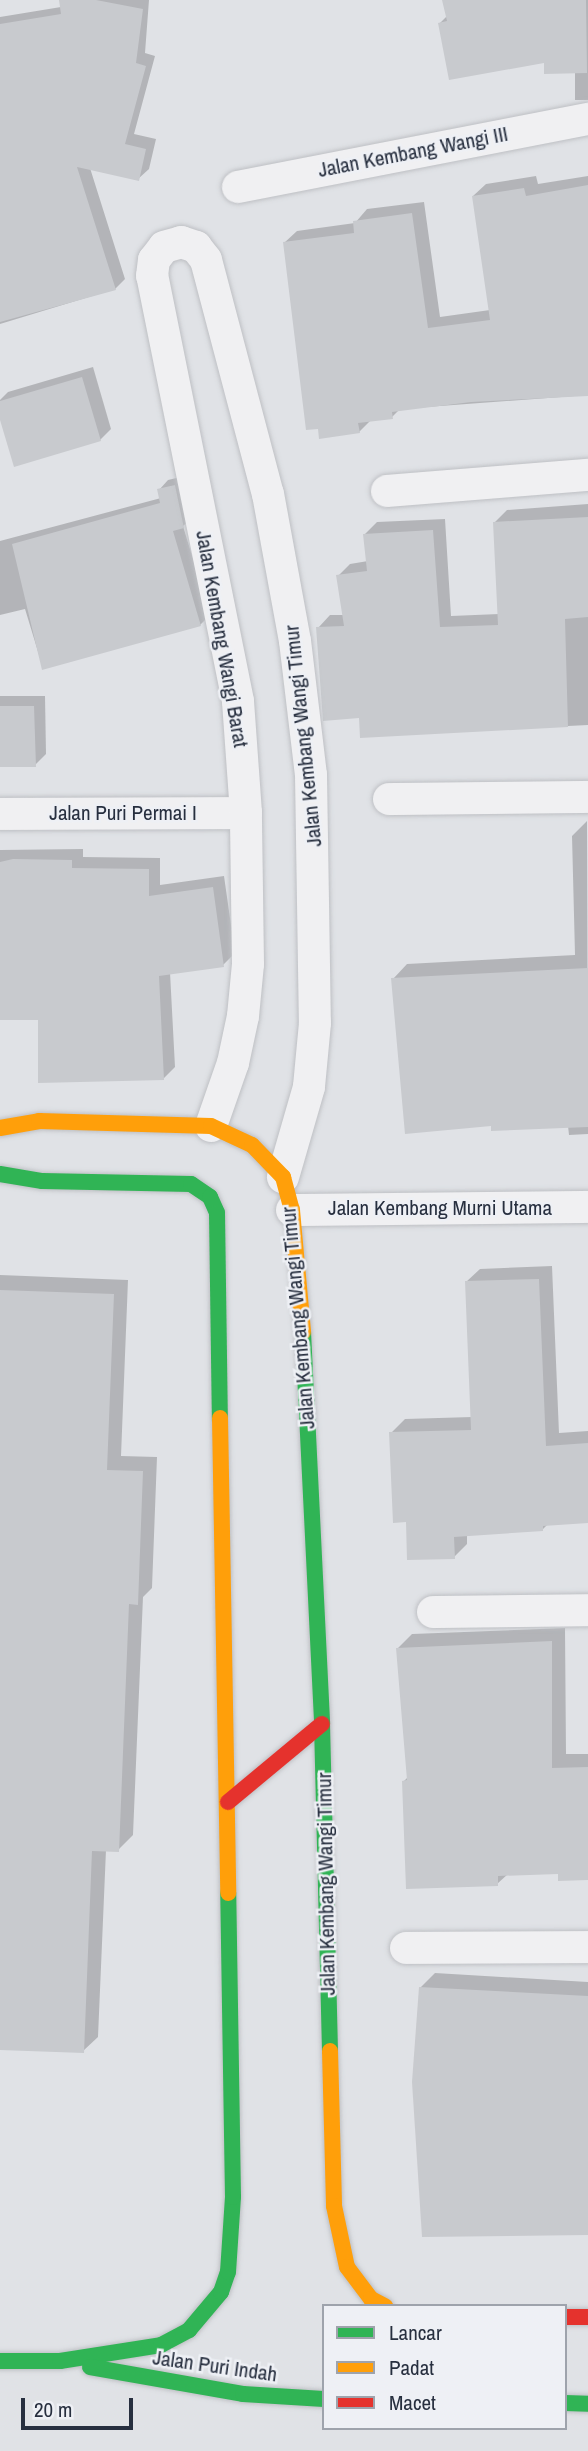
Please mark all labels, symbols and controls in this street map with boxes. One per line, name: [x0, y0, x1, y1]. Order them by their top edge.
street label: Jalan Kembang Wangi III: [316, 121, 510, 183]
street label: Jalan Kembang Wangi Barat: [191, 529, 253, 749]
street label: Jalan Kembang Wangi Timur: [279, 624, 327, 848]
street label: Jalan Puri Permai I: [49, 800, 197, 826]
street label: Jalan Kembang Murni Utama: [328, 1195, 552, 1221]
street label: Jalan Kembang Wangi Timur: [276, 1206, 320, 1430]
street label: Jalan Kembang Wangi Timur: [311, 1772, 341, 1996]
legend: [322, 2304, 567, 2430]
text: Lancar: [389, 2318, 442, 2347]
street label: Jalan Puri Indah: [151, 2345, 279, 2387]
text: Padat: [389, 2353, 434, 2382]
scale bar: [24, 2384, 136, 2428]
text: Macet: [389, 2388, 436, 2417]
text: 20 m: [34, 2395, 72, 2424]

